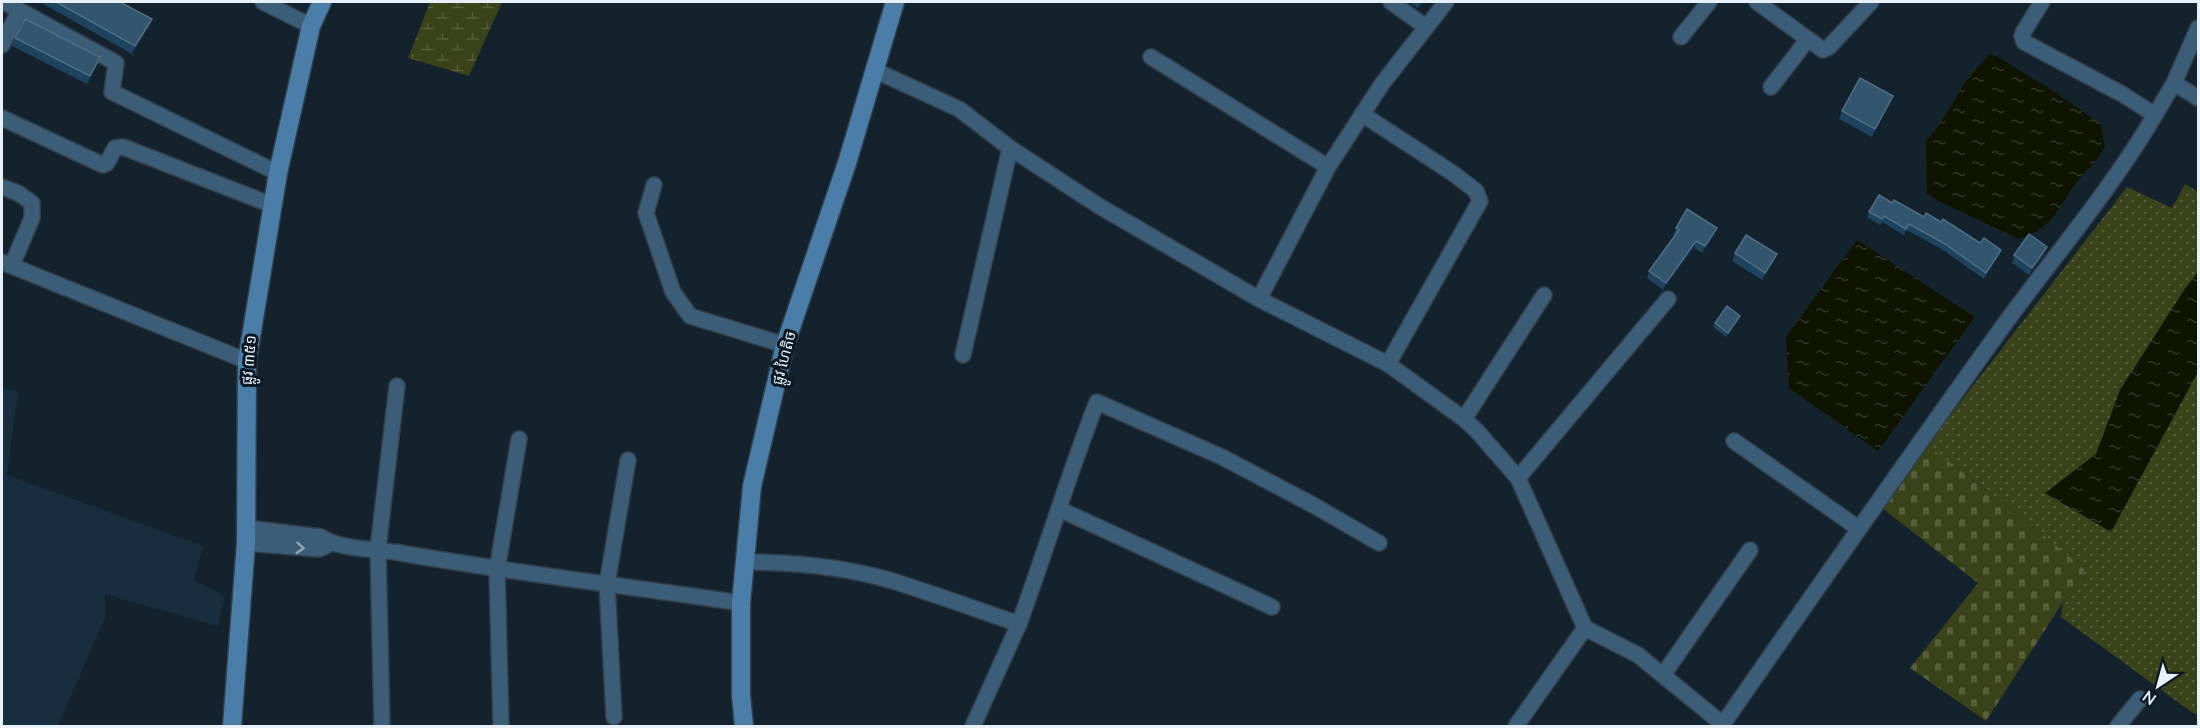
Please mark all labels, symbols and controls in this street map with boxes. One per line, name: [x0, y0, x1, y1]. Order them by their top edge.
street label: ផ្លូវ ហៃតិច: [767, 329, 804, 388]
street label: ផ្លូវ ៣៥១: [237, 334, 265, 386]
one-way arrow: [295, 541, 304, 554]
north arrow: [2128, 656, 2188, 716]
text: N: [2138, 685, 2161, 710]

